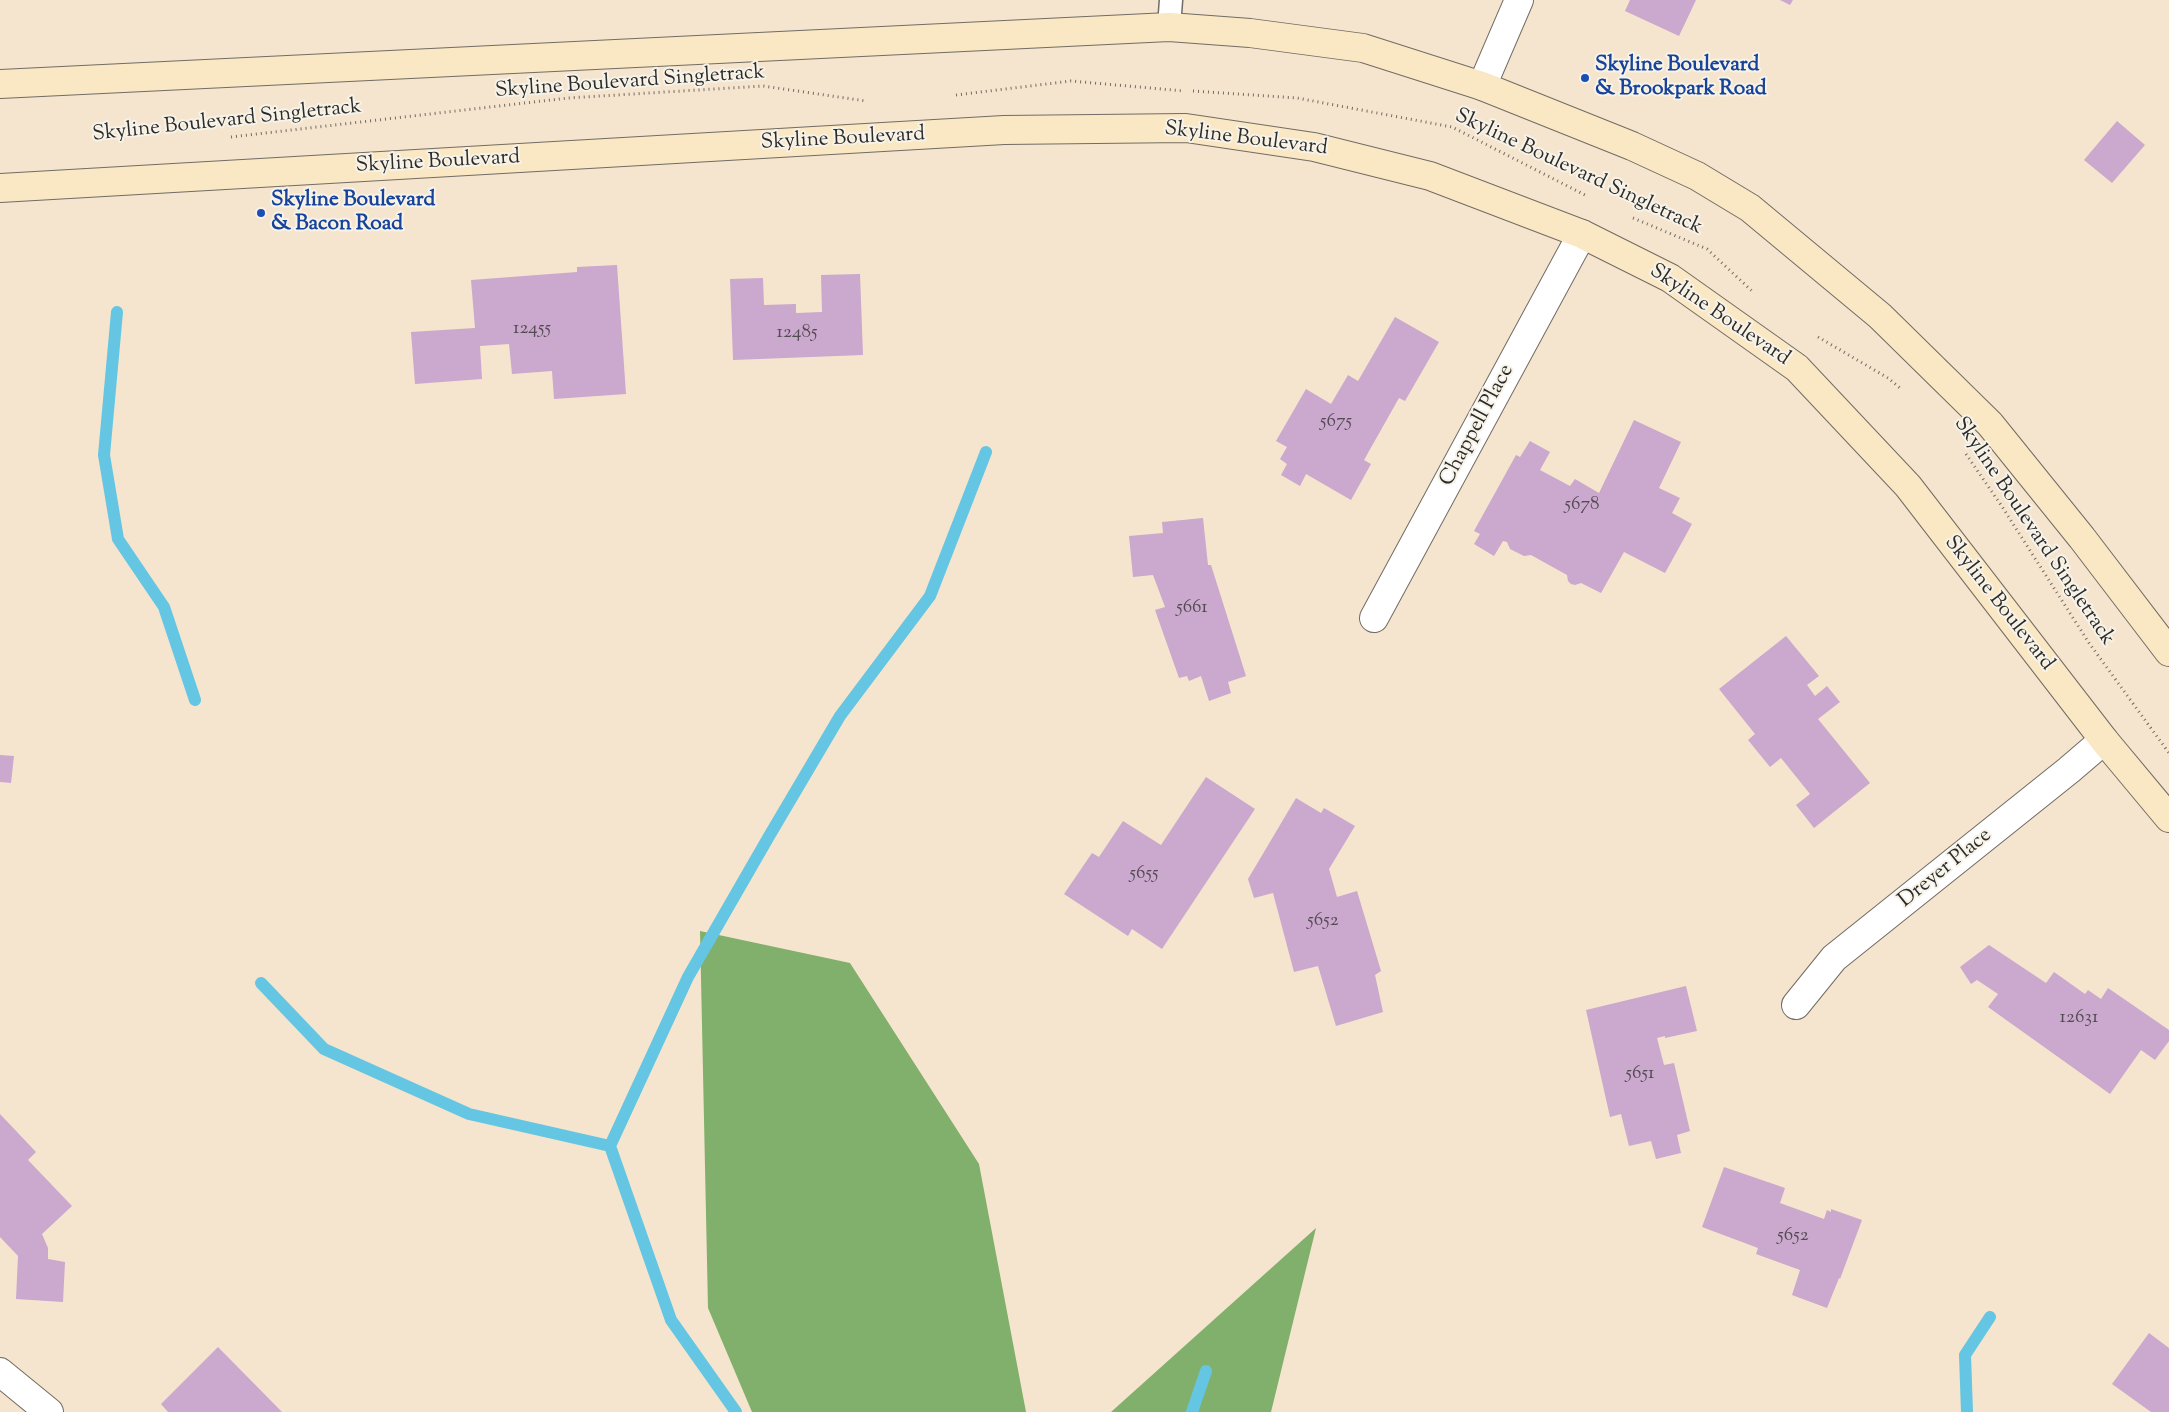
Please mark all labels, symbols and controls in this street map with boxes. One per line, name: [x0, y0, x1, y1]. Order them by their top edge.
place label: Skyline Boulevard & Brookpark Road: [1595, 53, 1767, 103]
street label: Skyline Boulevard Singletrack: [494, 61, 766, 105]
marker: Skyline Boulevard & Brookpark Road: [1579, 72, 1591, 84]
street label: Skyline Boulevard Singletrack: [91, 95, 363, 149]
street label: Skyline Boulevard Singletrack: [1450, 104, 1706, 242]
street label: Skyline Boulevard: [1163, 117, 1329, 163]
street label: Skyline Boulevard: [760, 123, 926, 157]
street label: Skyline Boulevard: [355, 146, 521, 180]
place label: Skyline Boulevard & Bacon Road: [271, 188, 435, 238]
marker: Skyline Boulevard & Bacon Road: [255, 207, 267, 219]
street label: Skyline Boulevard: [1644, 260, 1794, 372]
house number: 12455: [513, 319, 551, 341]
house number: 12485: [777, 323, 817, 345]
street label: Chappell Place: [1435, 361, 1521, 491]
house number: 5675: [1320, 412, 1352, 434]
street label: Skyline Boulevard Singletrack: [1947, 413, 2119, 651]
house number: 5678: [1565, 495, 1599, 517]
street label: Skyline Boulevard: [1937, 531, 2059, 677]
house number: 5661: [1176, 598, 1208, 620]
street label: Dreyer Place: [1894, 824, 1998, 914]
house number: 5655: [1129, 864, 1159, 886]
house number: 5652: [1307, 911, 1339, 933]
house number: 12631: [2060, 1008, 2098, 1030]
house number: 5651: [1626, 1064, 1654, 1086]
house number: 5652: [1777, 1226, 1809, 1248]

